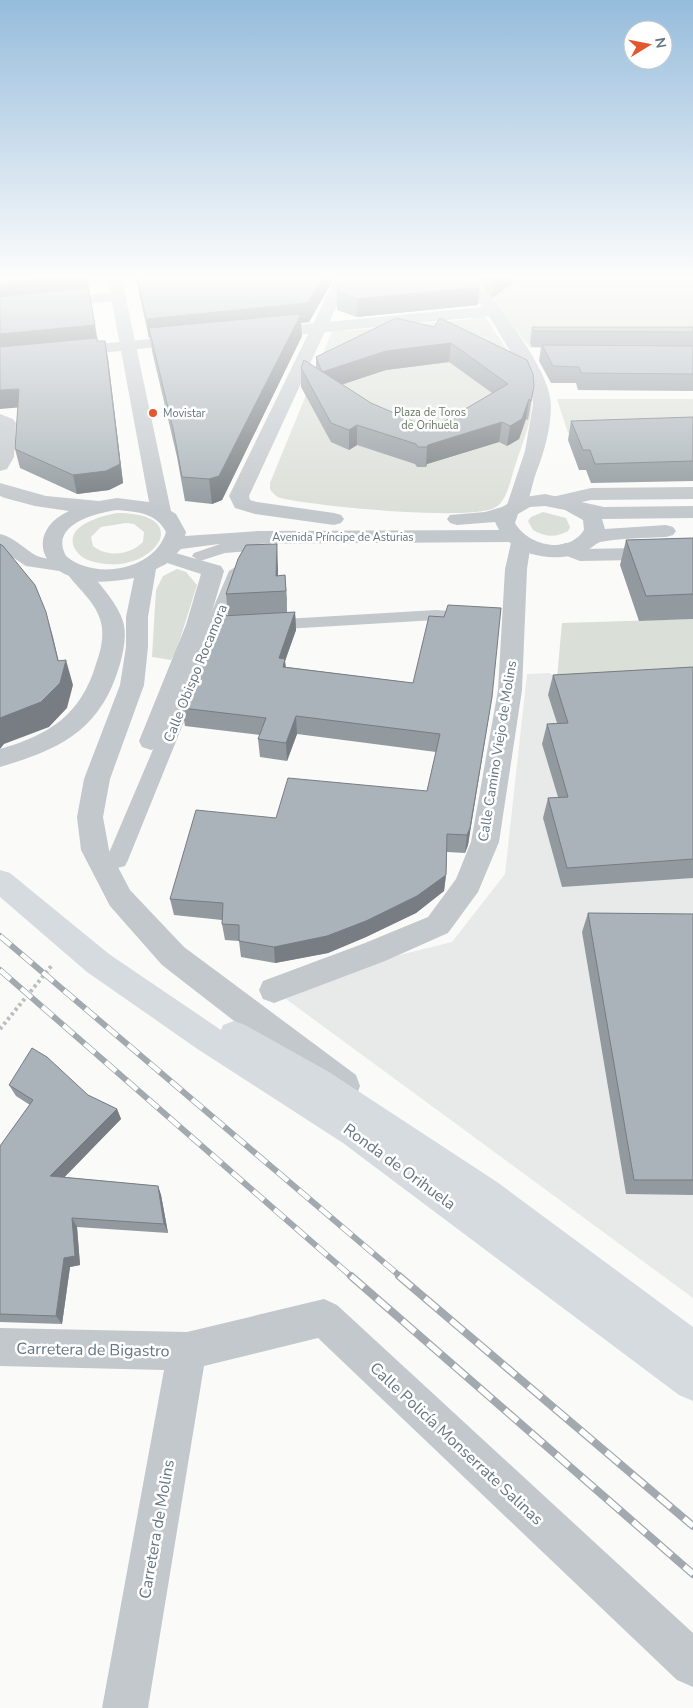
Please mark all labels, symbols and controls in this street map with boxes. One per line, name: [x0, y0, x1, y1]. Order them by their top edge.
north arrow: [623, 20, 673, 70]
text: N: [650, 36, 671, 50]
park label: Plaza de Toros de Orihuela: [394, 405, 466, 433]
place label: Movistar: [163, 406, 206, 421]
marker: Movistar: [147, 407, 159, 419]
street label: Avenida Príncipe de Asturias: [272, 530, 414, 545]
street label: Calle Obispo Rocamora: [159, 601, 232, 745]
street label: Calle Camino Viejo de Molins: [474, 659, 521, 843]
street label: Ronda de Orihuela: [339, 1119, 460, 1215]
street label: Carretera de Bigastro: [16, 1338, 170, 1362]
street label: Calle Policía Monserrate Salinas: [365, 1357, 548, 1530]
street label: Carretera de Molins: [134, 1458, 180, 1600]

